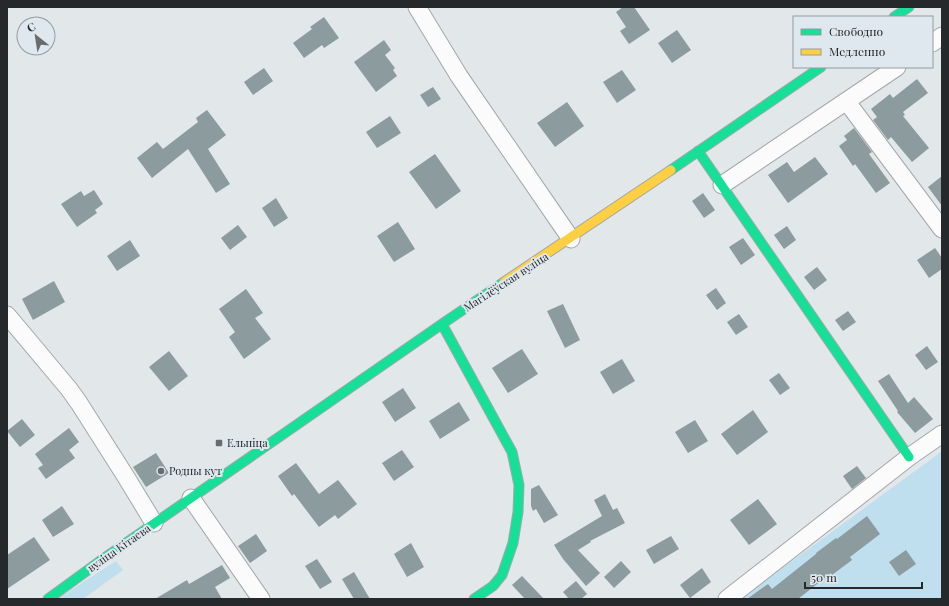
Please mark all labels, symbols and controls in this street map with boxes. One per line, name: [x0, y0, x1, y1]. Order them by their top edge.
north arrow: [16, 16, 56, 56]
legend: [793, 16, 933, 68]
text: С: [24, 18, 38, 35]
text: Свободно: [829, 23, 884, 39]
text: Медленно: [829, 43, 886, 59]
street label: Магілёўская вуліца: [461, 248, 551, 315]
place label: Ельніца: [227, 435, 268, 450]
marker: Ельніца: [214, 438, 224, 448]
place label: Родны кут: [169, 463, 222, 478]
marker: Родны кут: [156, 466, 166, 476]
street label: вуліца Кітаева: [84, 520, 154, 575]
scale bar: [805, 564, 922, 590]
text: 50 m: [811, 569, 837, 585]

